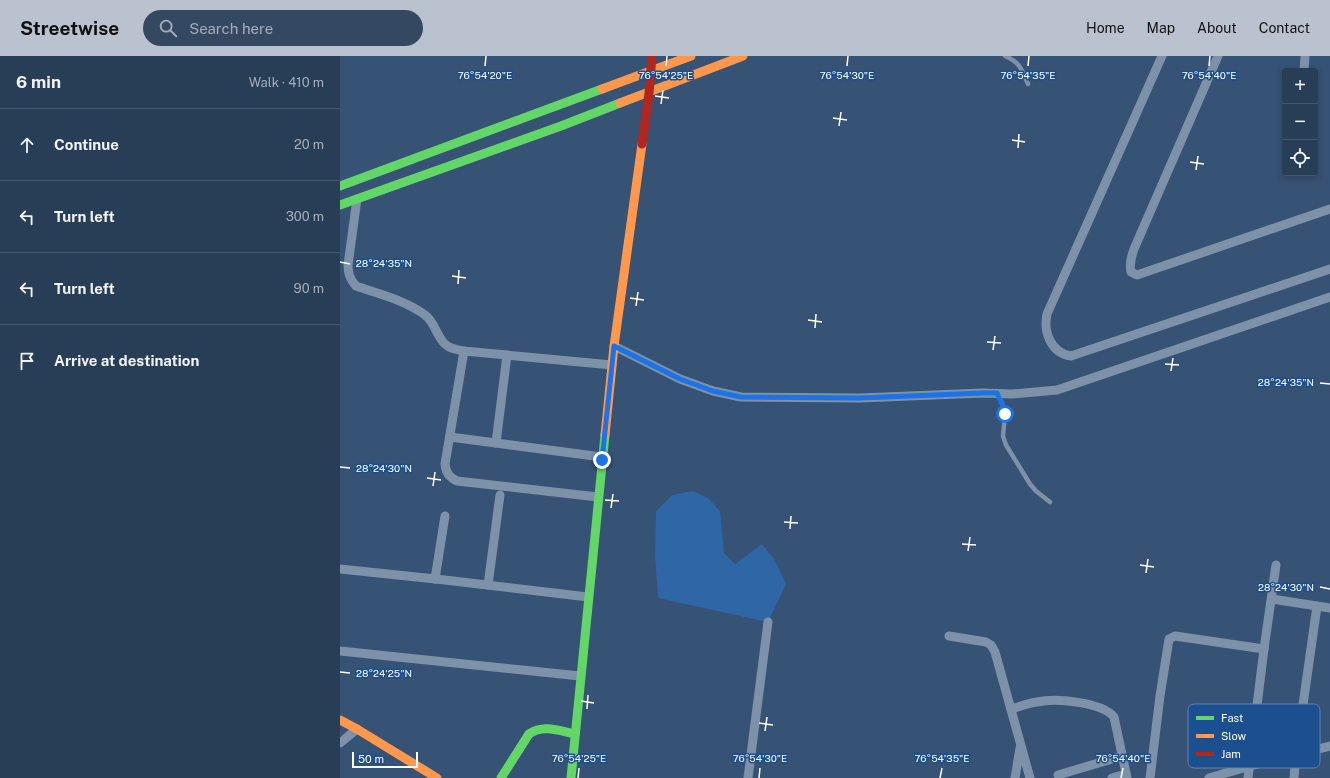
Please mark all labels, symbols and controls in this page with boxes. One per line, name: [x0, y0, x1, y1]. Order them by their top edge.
search box: [143, 10, 423, 46]
text: Streetwise: [20, 17, 119, 39]
icon: search: [157, 17, 179, 39]
text: Search here: [189, 20, 273, 37]
text: Home: [1086, 20, 1125, 36]
text: Map: [1147, 20, 1175, 36]
text: About: [1197, 20, 1237, 36]
text: Contact: [1259, 20, 1310, 36]
map controls: [1282, 68, 1318, 176]
button: +: [1282, 68, 1318, 104]
text: 76°54'20"E: [458, 69, 512, 81]
text: 76°54'25"E: [639, 69, 693, 81]
text: 76°54'30"E: [820, 69, 874, 81]
text: 76°54'35"E: [1001, 69, 1056, 81]
text: 76°54'40"E: [1182, 69, 1236, 81]
text: 6 min: [16, 72, 61, 92]
text: Walk · 410 m: [249, 75, 324, 90]
button: −: [1282, 104, 1318, 140]
icon: ahead: [16, 134, 38, 156]
text: Continue: [54, 136, 119, 153]
text: 20 m: [294, 137, 324, 152]
button: locate: [1282, 140, 1318, 176]
icon: left: [16, 206, 38, 228]
text: Turn left: [54, 208, 115, 225]
text: 300 m: [286, 209, 324, 224]
text: 28°24'35"N: [356, 257, 412, 269]
icon: left: [16, 278, 38, 300]
text: Turn left: [54, 280, 115, 297]
text: 90 m: [294, 281, 324, 296]
icon: arrive: [16, 350, 38, 372]
text: Arrive at destination: [54, 352, 199, 369]
text: 28°24'35"N: [1258, 376, 1314, 388]
route start: [996, 405, 1014, 423]
route end: [593, 451, 611, 469]
text: 28°24'30"N: [356, 462, 412, 474]
text: 28°24'30"N: [1258, 581, 1314, 593]
text: 28°24'25"N: [356, 667, 412, 679]
legend: [1188, 704, 1320, 768]
text: Fast: [1221, 712, 1243, 724]
text: Slow: [1221, 730, 1247, 742]
text: Jam: [1221, 748, 1241, 760]
scale bar: [352, 750, 418, 769]
text: 76°54'25"E: [552, 752, 606, 764]
text: 76°54'30"E: [733, 752, 787, 764]
text: 76°54'35"E: [915, 752, 970, 764]
text: 76°54'40"E: [1096, 752, 1150, 764]
text: 50 m: [358, 753, 384, 765]

